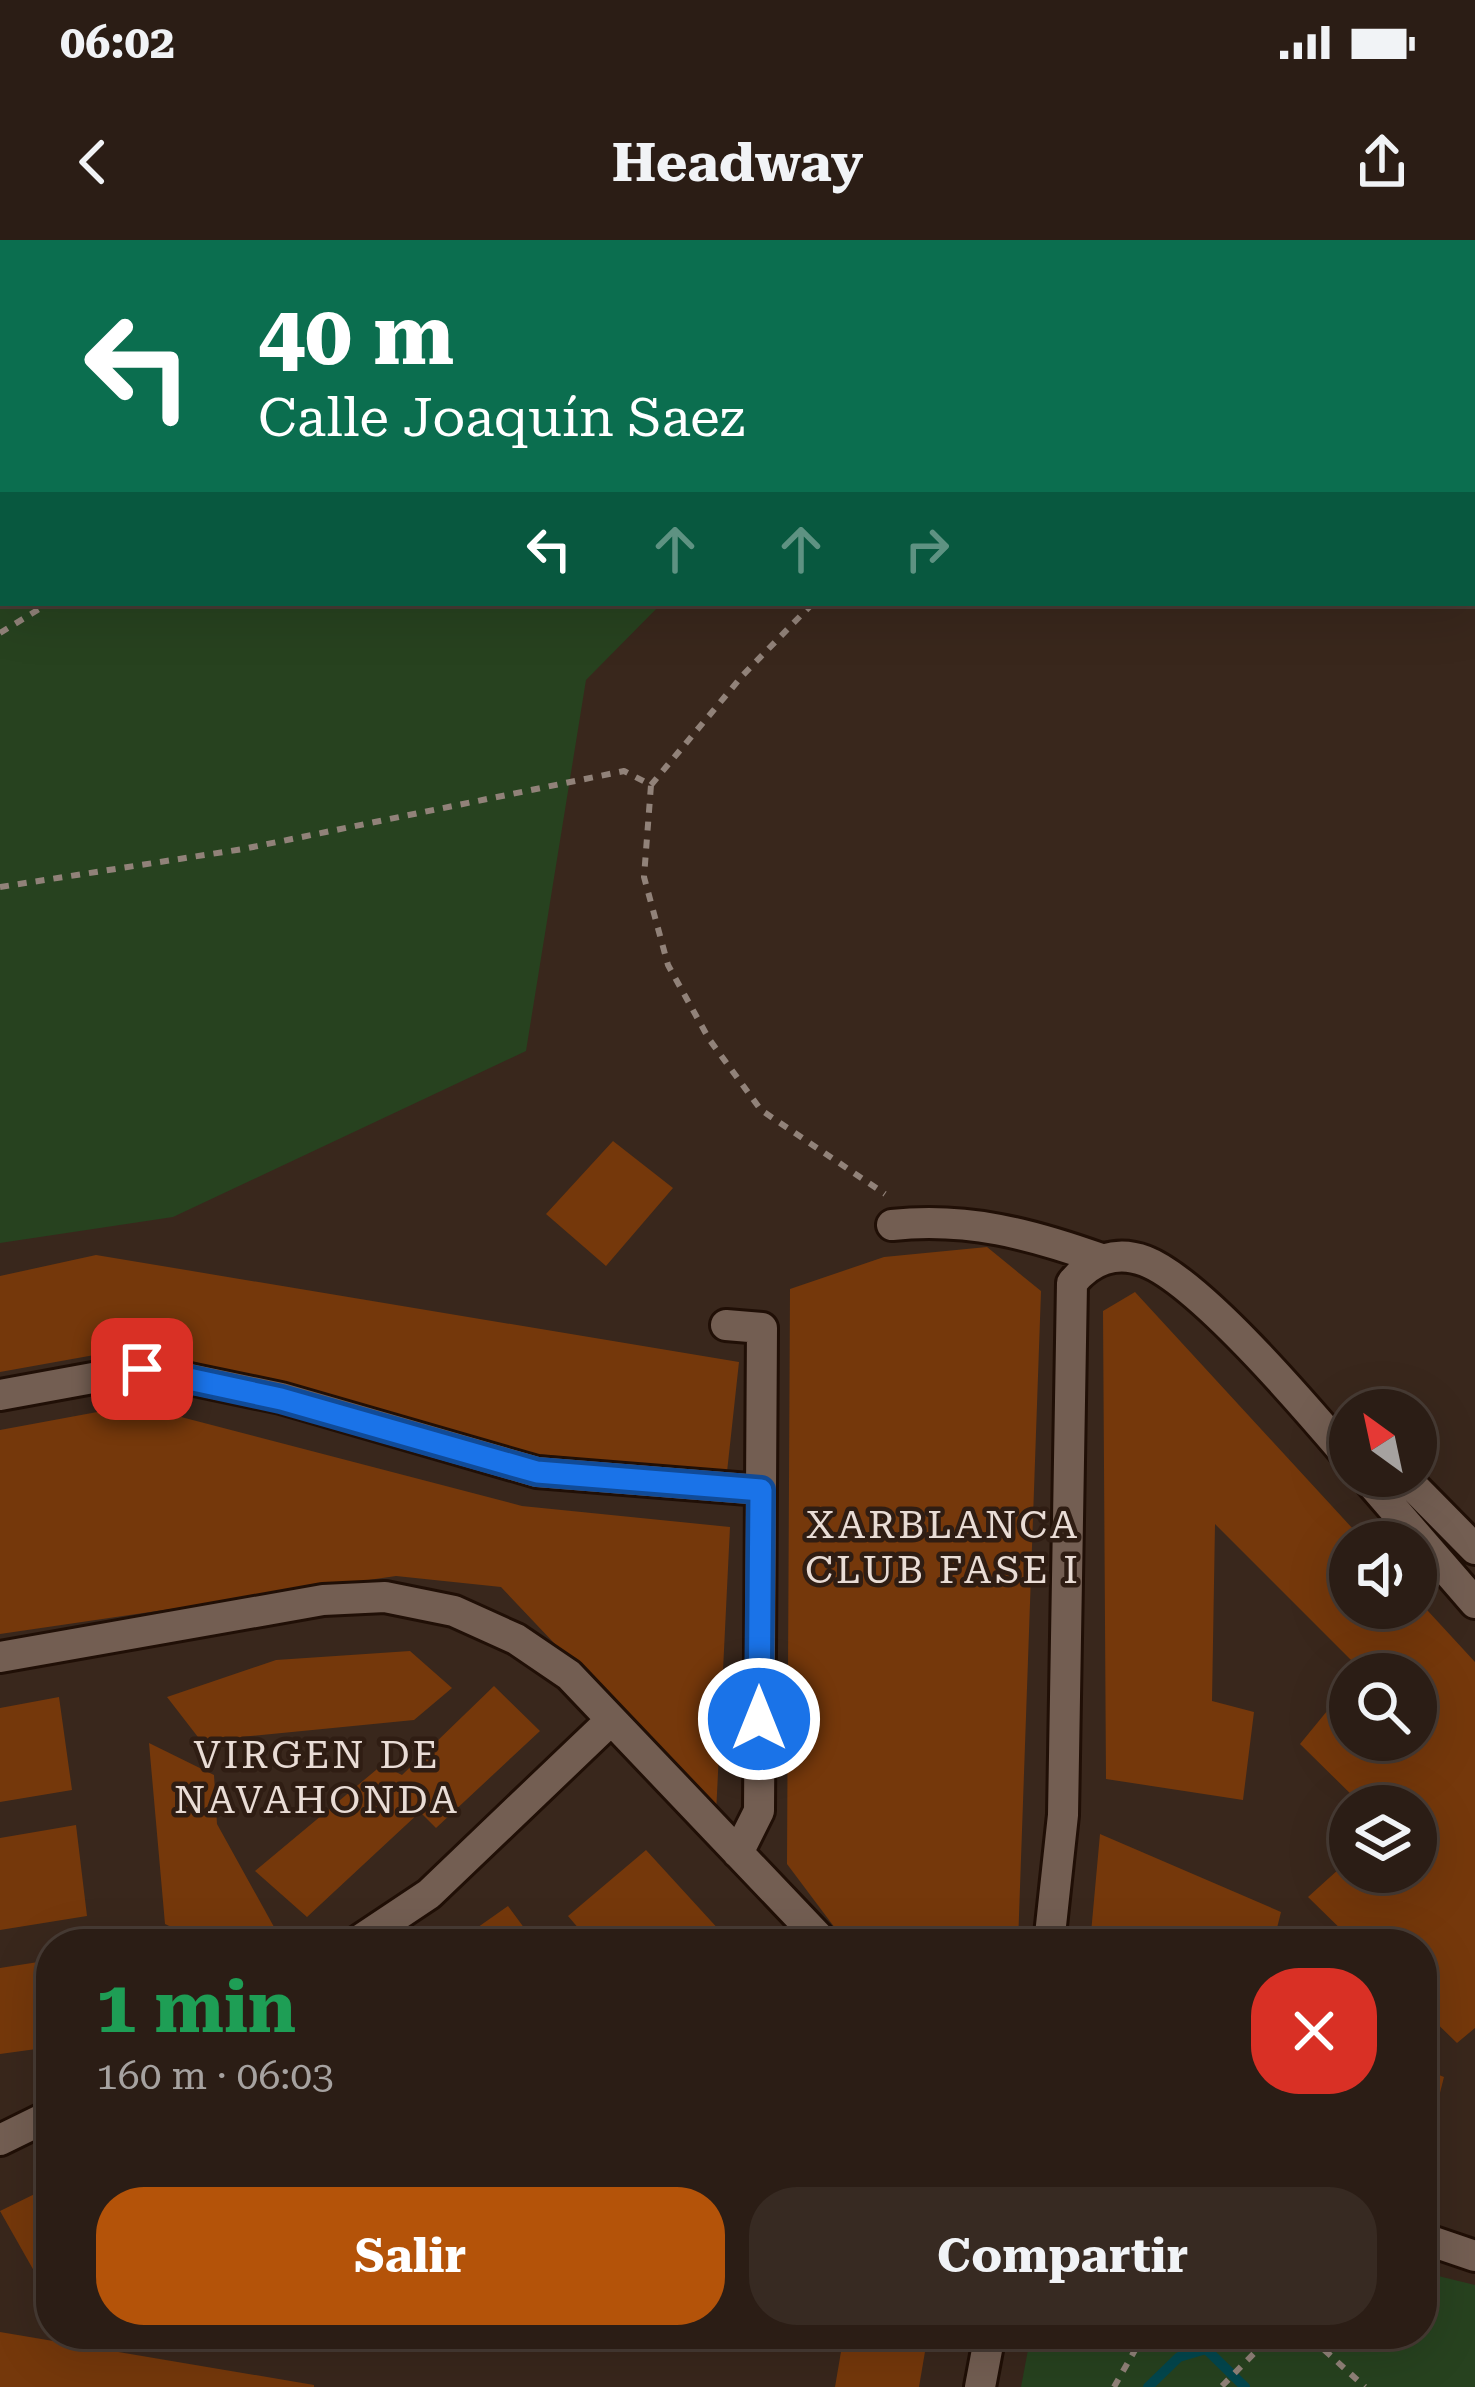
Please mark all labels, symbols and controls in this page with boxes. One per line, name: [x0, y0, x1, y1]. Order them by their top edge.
text: 06:02: [60, 16, 175, 69]
icon: back: [60, 129, 126, 195]
icon: share: [1349, 129, 1415, 195]
text: Headway: [612, 131, 863, 194]
text: 40 m: [258, 286, 454, 384]
icon: left: [60, 288, 216, 444]
text: Calle Joaquín Saez: [258, 386, 745, 449]
icon: left: [516, 516, 582, 582]
icon: ahead: [642, 516, 708, 582]
icon: ahead: [768, 516, 834, 582]
icon: right: [894, 516, 960, 582]
pin: [91, 1318, 193, 1420]
icon: arrive: [109, 1336, 175, 1402]
north arrow: [1329, 1389, 1437, 1497]
map controls: [1329, 1389, 1437, 1893]
district label: XARBLANCA CLUB FASE I: [805, 1502, 1081, 1593]
button: sound: [1329, 1521, 1437, 1629]
button: search: [1329, 1653, 1437, 1761]
position arrow: [696, 1656, 822, 1782]
district label: VIRGEN DE NAVAHONDA: [174, 1732, 460, 1823]
button: layers: [1329, 1785, 1437, 1893]
text: 1 min: [96, 1965, 296, 2050]
button: close: [1251, 1968, 1377, 2094]
text: 160 m · 06:03: [96, 2053, 334, 2099]
button: Salir: [96, 2187, 725, 2325]
button: Compartir: [749, 2187, 1377, 2325]

